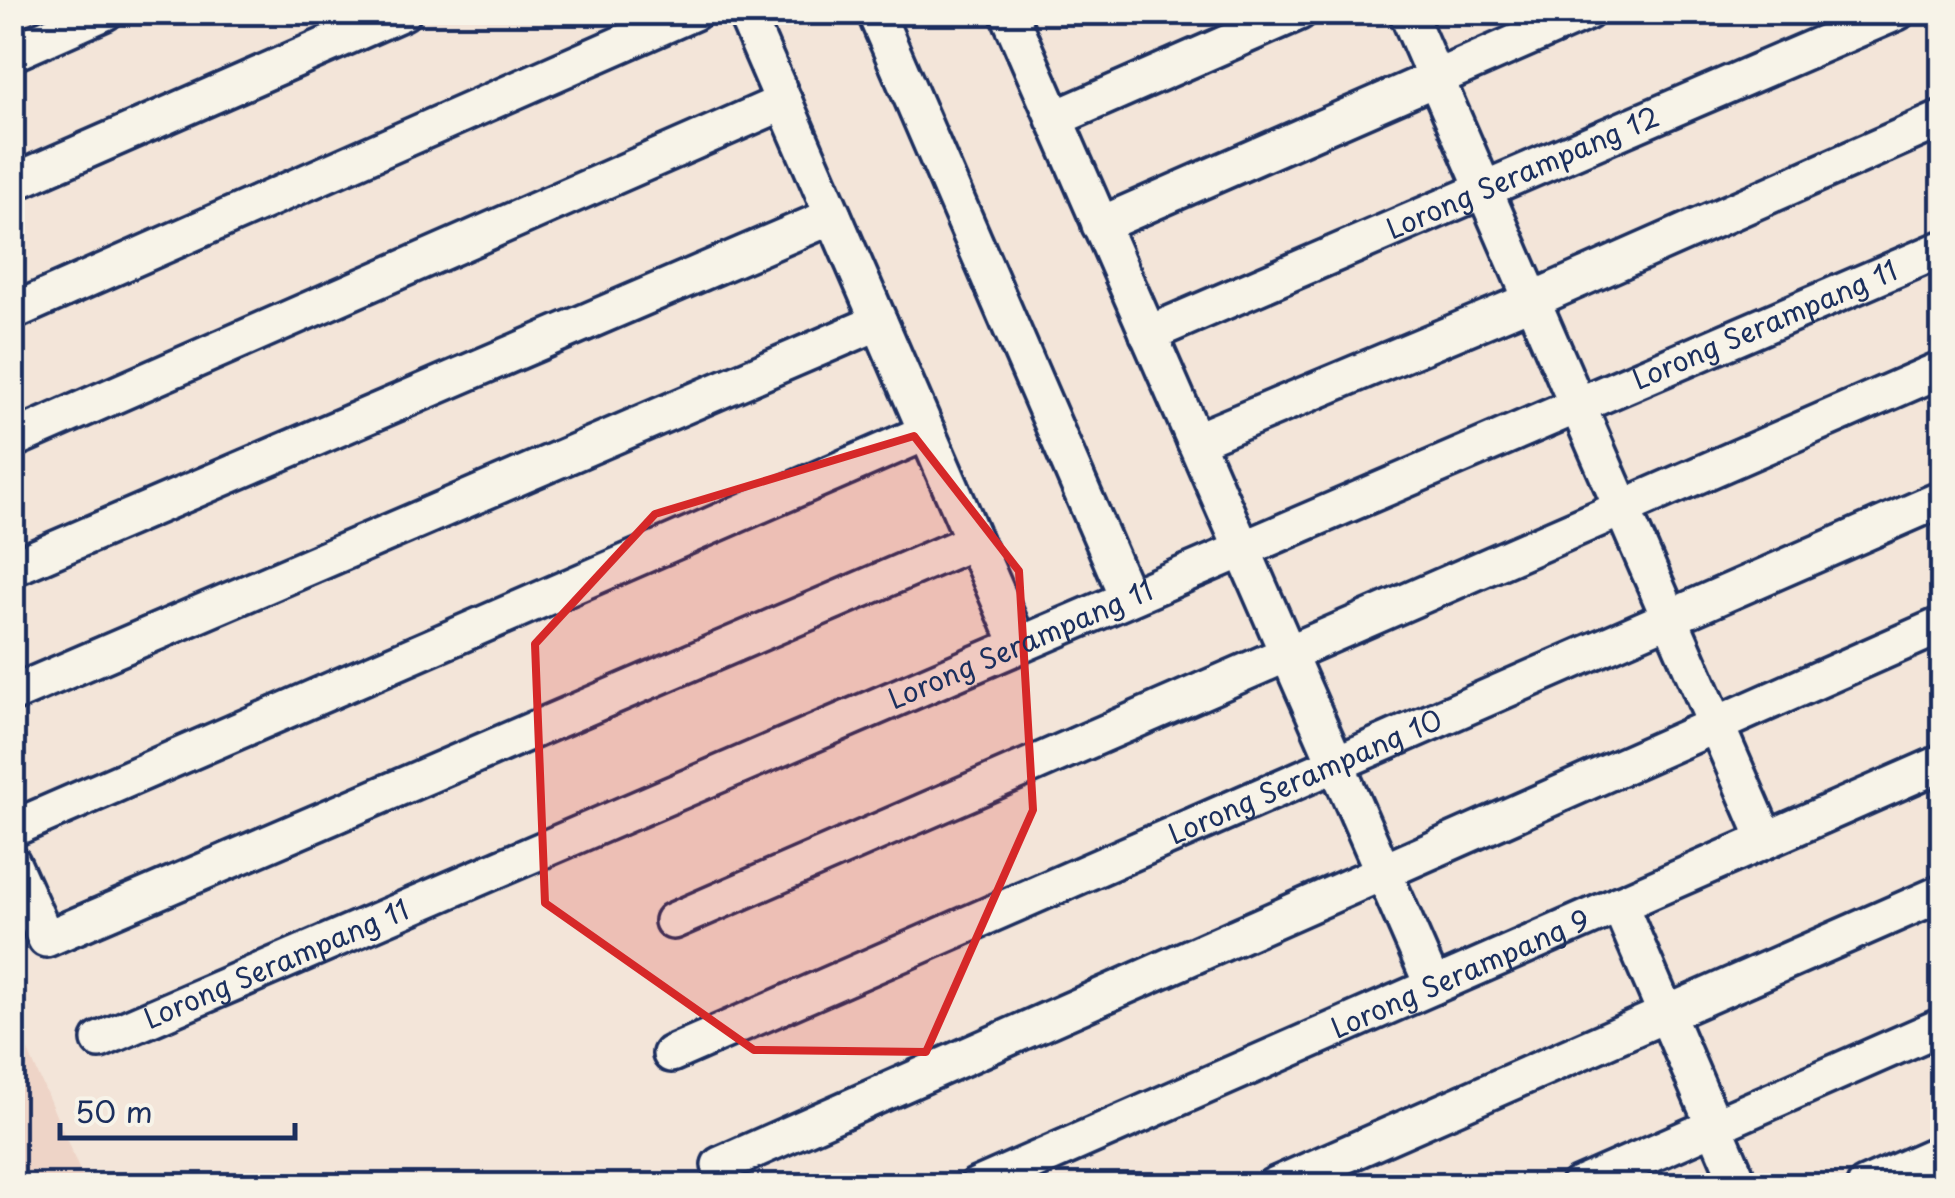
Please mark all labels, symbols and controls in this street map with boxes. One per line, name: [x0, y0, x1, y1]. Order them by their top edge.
street label: Lorong Serampang 12: [1379, 94, 1666, 249]
street label: Lorong Serampang 11: [1625, 248, 1904, 400]
street label: Lorong Serampang 11: [881, 567, 1159, 719]
street label: Lorong Serampang 10: [1161, 697, 1448, 854]
street label: Lorong Serampang 11: [136, 887, 415, 1039]
street label: Lorong Serampang 9: [1323, 897, 1597, 1048]
scale bar: [60, 1078, 295, 1140]
text: 50 m: [75, 1088, 153, 1133]

